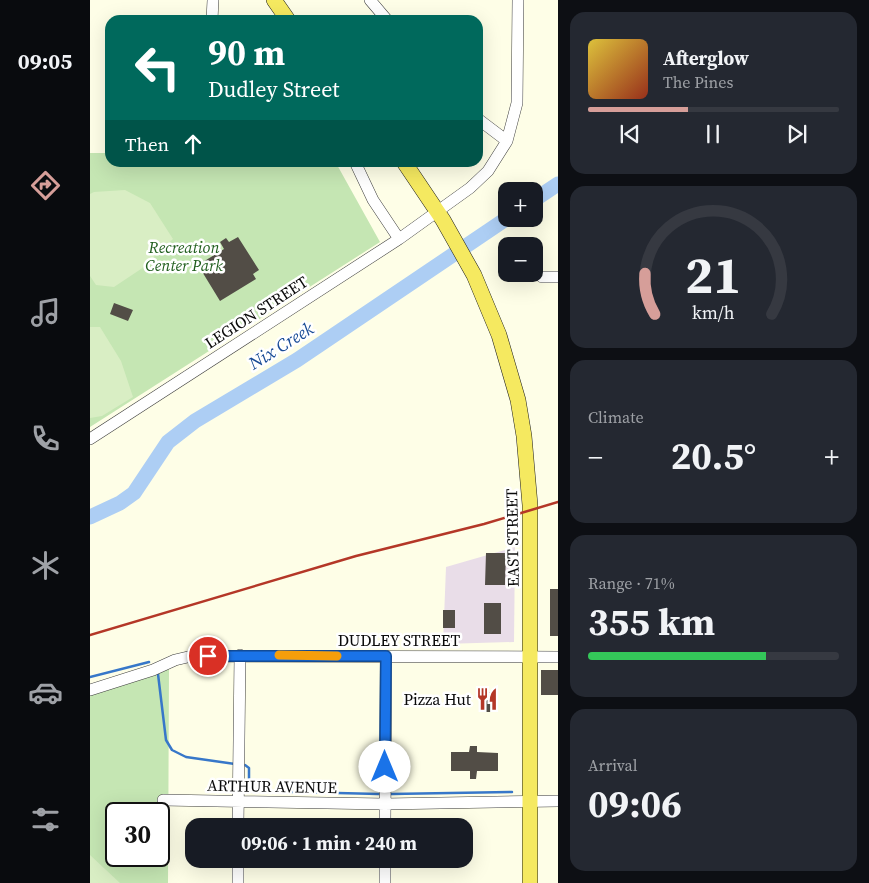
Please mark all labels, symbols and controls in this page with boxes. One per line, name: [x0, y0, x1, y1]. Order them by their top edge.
text: 90 m: [208, 29, 285, 77]
icon: left: [125, 35, 190, 100]
text: Afterglow: [663, 45, 749, 71]
text: 09:05: [18, 46, 72, 76]
text: The Pines: [663, 71, 733, 93]
text: Dudley Street: [208, 74, 340, 104]
icon: previous: [616, 120, 644, 148]
icon: pause: [699, 120, 727, 148]
icon: next: [783, 120, 811, 148]
icon: ahead: [179, 130, 207, 158]
text: Then: [125, 131, 169, 157]
icon: directions: [28, 168, 63, 203]
map controls: [498, 182, 543, 282]
button: +: [498, 182, 543, 227]
park label: Recreation Center Park: [145, 236, 223, 276]
button: −: [498, 237, 543, 282]
text: 21: [685, 239, 742, 310]
street label: LEGION STREET: [200, 270, 312, 354]
icon: music: [28, 295, 63, 330]
text: km/h: [692, 300, 735, 325]
water label: Nix Creek: [242, 315, 319, 376]
text: Climate: [588, 406, 644, 428]
icon: phone: [28, 421, 63, 456]
text: 20.5°: [671, 430, 756, 482]
text: −: [588, 438, 603, 476]
text: +: [824, 438, 839, 476]
street label: EAST STREET: [500, 488, 524, 587]
icon: climate: [28, 548, 63, 583]
text: Range · 71%: [588, 572, 675, 594]
text: 355 km: [588, 596, 715, 648]
street label: DUDLEY STREET: [338, 629, 461, 651]
pin: [187, 635, 229, 677]
icon: arrive: [194, 642, 222, 670]
icon: car: [28, 675, 63, 710]
restaurant icon: Pizza Hut: [474, 686, 500, 712]
place label: Pizza Hut: [403, 688, 472, 710]
position arrow: [358, 740, 410, 792]
text: Arrival: [588, 754, 637, 776]
street label: ARTHUR AVENUE: [207, 774, 337, 798]
text: 09:06: [588, 778, 682, 830]
icon: filters: [28, 802, 63, 837]
speed limit sign: 30: [105, 802, 170, 867]
text: 09:06 · 1 min · 240 m: [241, 830, 417, 856]

